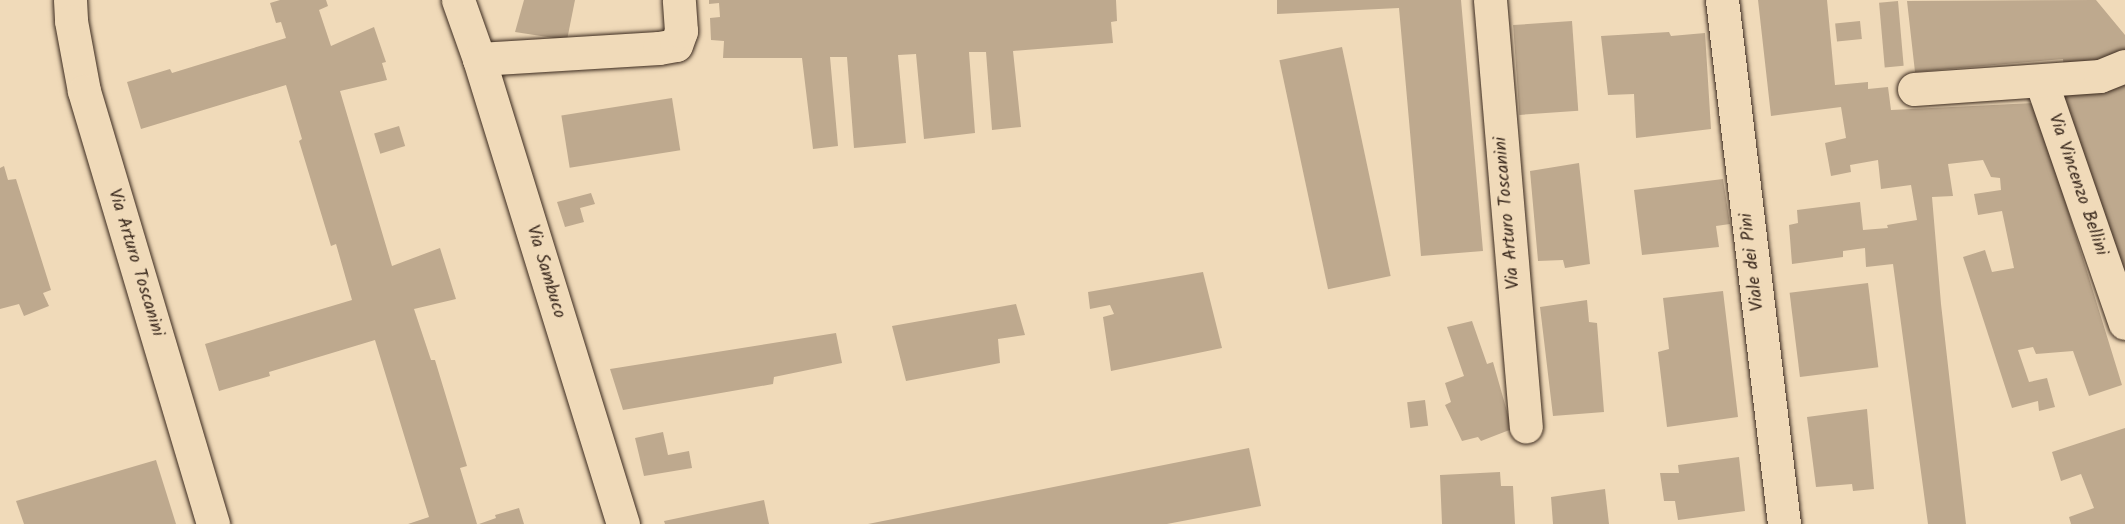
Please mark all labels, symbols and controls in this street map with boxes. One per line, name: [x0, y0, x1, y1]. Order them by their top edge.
street label: Via Vincenzo Bellini: [2043, 111, 2111, 259]
street label: Via Arturo Toscanini: [1491, 136, 1525, 290]
street label: Via Arturo Toscanini: [102, 187, 168, 339]
street label: Viale dei Pini: [1736, 212, 1770, 312]
street label: Via Sambuco: [521, 223, 569, 321]

